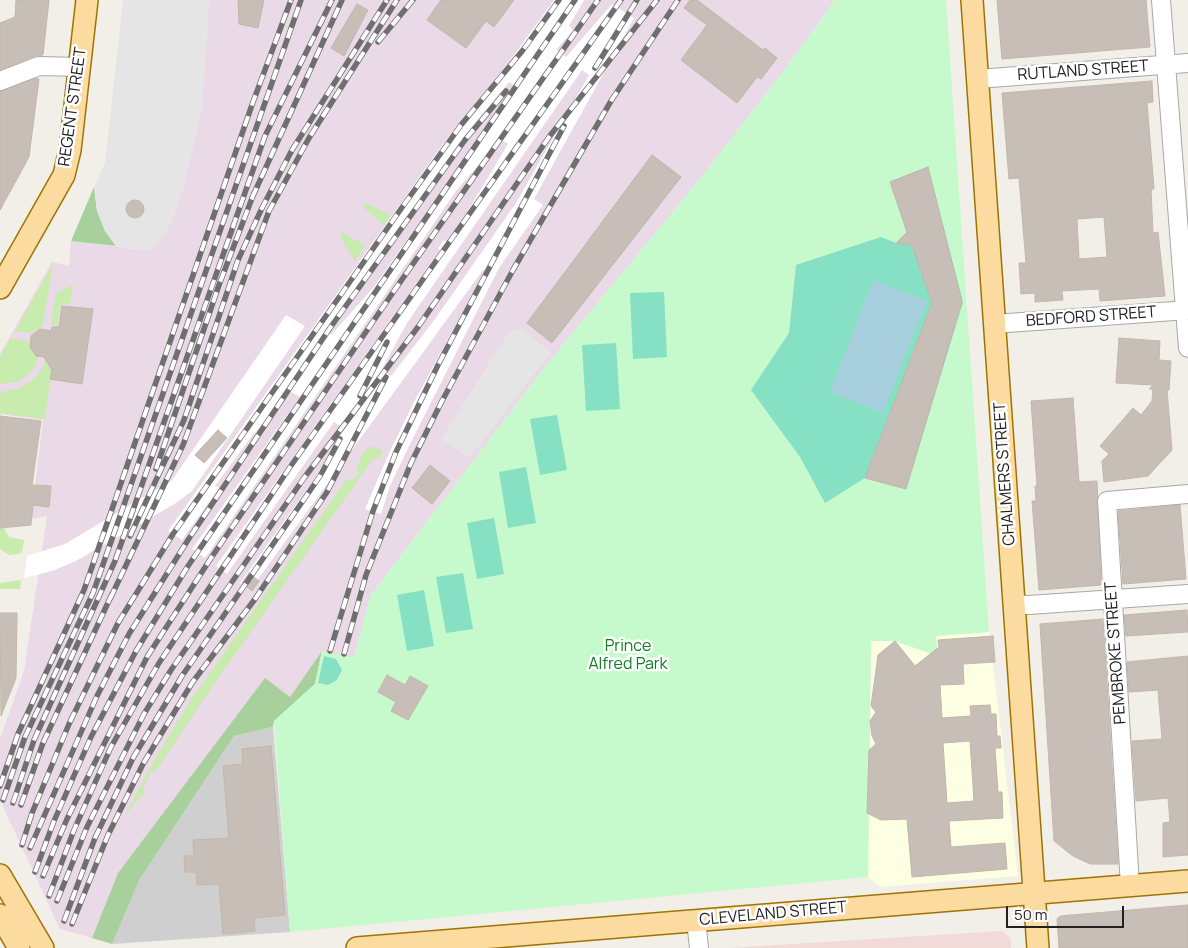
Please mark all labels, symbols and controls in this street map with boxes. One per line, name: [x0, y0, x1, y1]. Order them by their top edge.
street label: REGENT STREET: [55, 46, 91, 168]
street label: RUTLAND STREET: [1017, 57, 1149, 85]
street label: BEDFORD STREET: [1025, 303, 1157, 331]
street label: CHALMERS STREET: [990, 402, 1020, 546]
street label: PEMBROKE STREET: [1101, 581, 1131, 725]
park label: Prince Alfred Park: [588, 637, 668, 675]
scale bar: [1008, 896, 1126, 928]
street label: CLEVELAND STREET: [698, 898, 848, 930]
text: 50 m: [1014, 904, 1048, 925]

